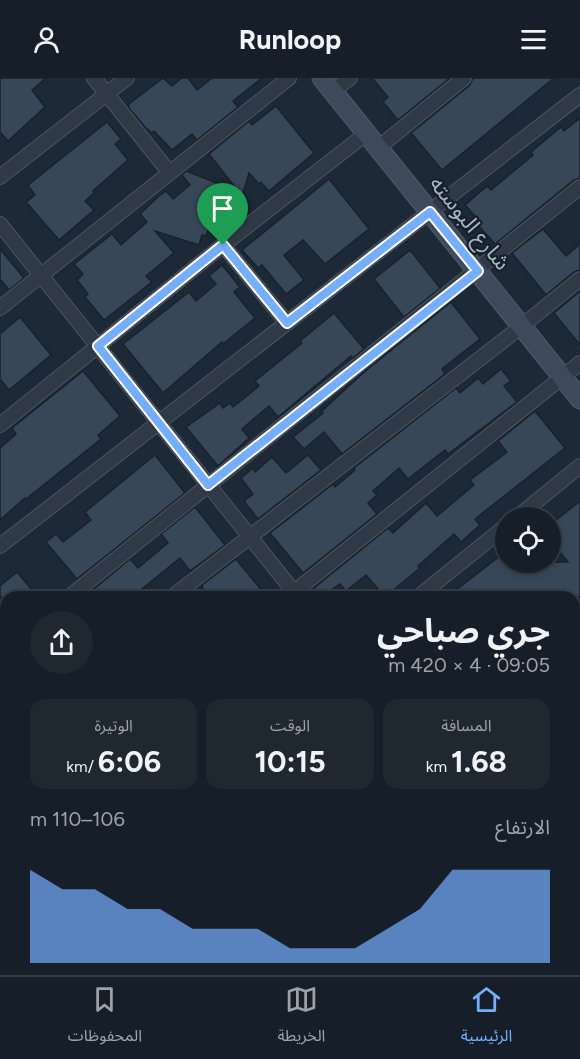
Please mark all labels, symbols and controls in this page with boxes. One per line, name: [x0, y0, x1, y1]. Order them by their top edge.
icon: person: [30, 23, 63, 56]
text: Runloop: [239, 23, 341, 56]
icon: menu: [517, 23, 550, 56]
street label: شارع البوسته: [422, 170, 516, 277]
pin: [197, 183, 248, 245]
icon: arrive: [206, 192, 239, 225]
map controls: [495, 507, 561, 573]
button: locate: [495, 507, 561, 573]
button: share: [30, 611, 93, 674]
text: جري صباحي: [377, 611, 550, 650]
text: 09:05 · 4 × 420 m: [388, 653, 550, 677]
text: الوتيرة: [94, 716, 133, 735]
text: الوقت: [270, 716, 310, 735]
text: المسافة: [441, 716, 492, 735]
text: 6:06: [98, 743, 161, 780]
text: 10:15: [254, 743, 326, 780]
text: 1.68: [451, 743, 507, 780]
text: /km: [66, 757, 98, 776]
text: km: [426, 757, 451, 776]
text: 106–110 m: [30, 807, 125, 831]
text: الارتفاع: [495, 815, 550, 839]
tab: المحفوظات: [68, 983, 142, 1053]
tab: الخريطة: [277, 983, 325, 1053]
tab: الرئيسية: [461, 983, 512, 1053]

